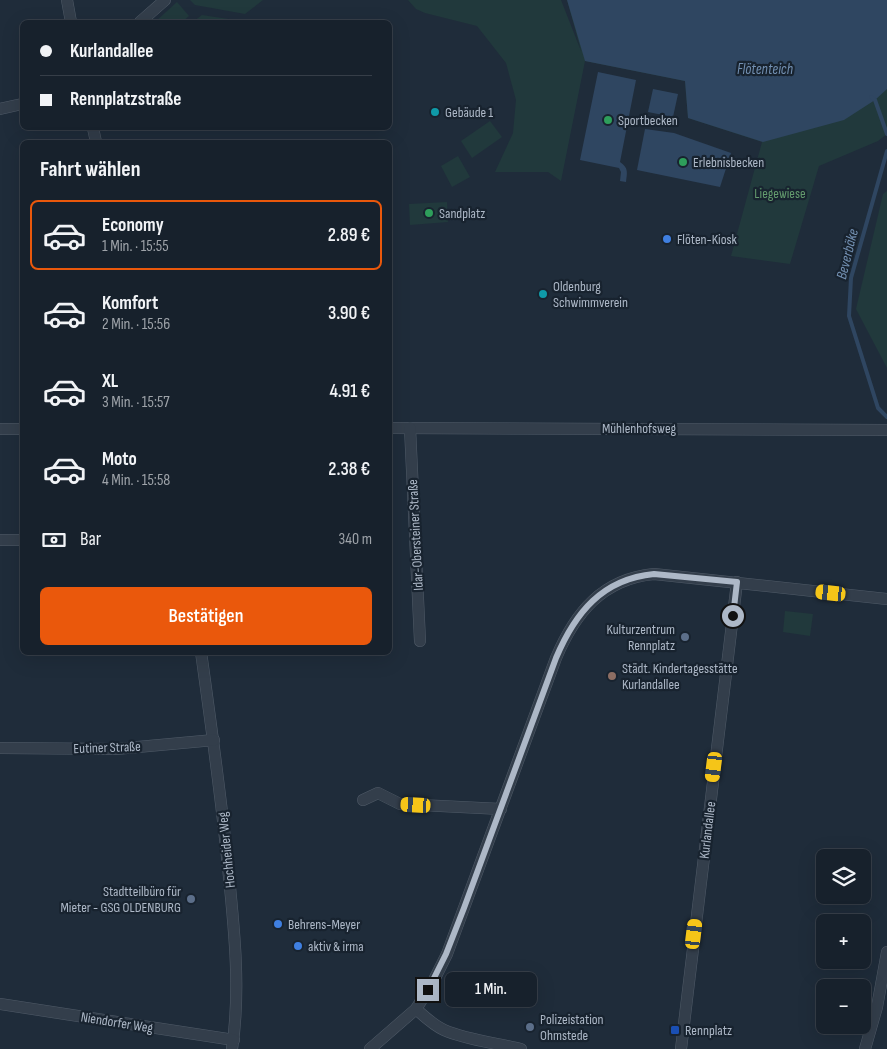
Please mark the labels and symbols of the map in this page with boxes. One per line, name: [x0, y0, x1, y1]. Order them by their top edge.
water label: Flötenteich: [737, 60, 793, 79]
place label: Gebäude 1: [445, 104, 493, 121]
marker: Gebäude 1: [429, 106, 441, 118]
place label: Sportbecken: [618, 112, 678, 129]
marker: Sportbecken: [602, 114, 614, 126]
place label: Erlebnisbecken: [693, 154, 764, 171]
marker: Erlebnisbecken: [677, 156, 689, 168]
park label: Liegewiese: [754, 185, 806, 202]
place label: Sandplatz: [439, 205, 485, 222]
marker: Sandplatz: [423, 207, 435, 219]
water label: Beverbäke: [832, 227, 863, 281]
place label: Flöten-Kiosk: [677, 231, 737, 248]
marker: Flöten-Kiosk: [661, 233, 673, 245]
place label: Oldenburg Schwimmverein: [553, 278, 628, 311]
marker: Oldenburg Schwimmverein: [537, 288, 549, 300]
street label: Mühlenhofsweg: [602, 420, 677, 437]
street label: Idar-Obersteiner Straße: [404, 479, 427, 591]
car: [815, 584, 846, 602]
route start: [722, 605, 744, 627]
place label: Kulturzentrum Rennplatz: [607, 621, 675, 654]
marker: Kulturzentrum Rennplatz: [679, 631, 691, 643]
place label: Städt. Kindertagesstätte Kurlandallee: [622, 660, 738, 693]
marker: Städt. Kindertagesstätte Kurlandallee: [606, 670, 618, 682]
street label: Eutiner Straße: [73, 738, 141, 757]
car: [704, 751, 723, 783]
car: [400, 797, 431, 813]
street label: Kurlandallee: [696, 800, 719, 860]
street label: Hochheider Weg: [214, 811, 239, 889]
place label: Stadtteilbüro für Mieter - GSG OLDENBURG: [61, 883, 181, 916]
marker: Stadtteilbüro für Mieter - GSG OLDENBURG: [185, 893, 197, 905]
place label: Behrens-Meyer: [288, 916, 360, 933]
marker: Behrens-Meyer: [272, 918, 284, 930]
car: [684, 918, 703, 950]
place label: aktiv & irma: [308, 938, 364, 955]
marker: aktiv & irma: [292, 940, 304, 952]
callout: 1 Min.: [446, 972, 538, 1008]
route end: [417, 979, 439, 1001]
street label: Niendorfer Weg: [80, 1008, 155, 1037]
place label: Polizeistation Ohmstede: [540, 1011, 604, 1044]
marker: Polizeistation Ohmstede: [524, 1021, 536, 1033]
place label: Rennplatz: [685, 1022, 732, 1039]
marker: Rennplatz: [669, 1024, 681, 1036]

